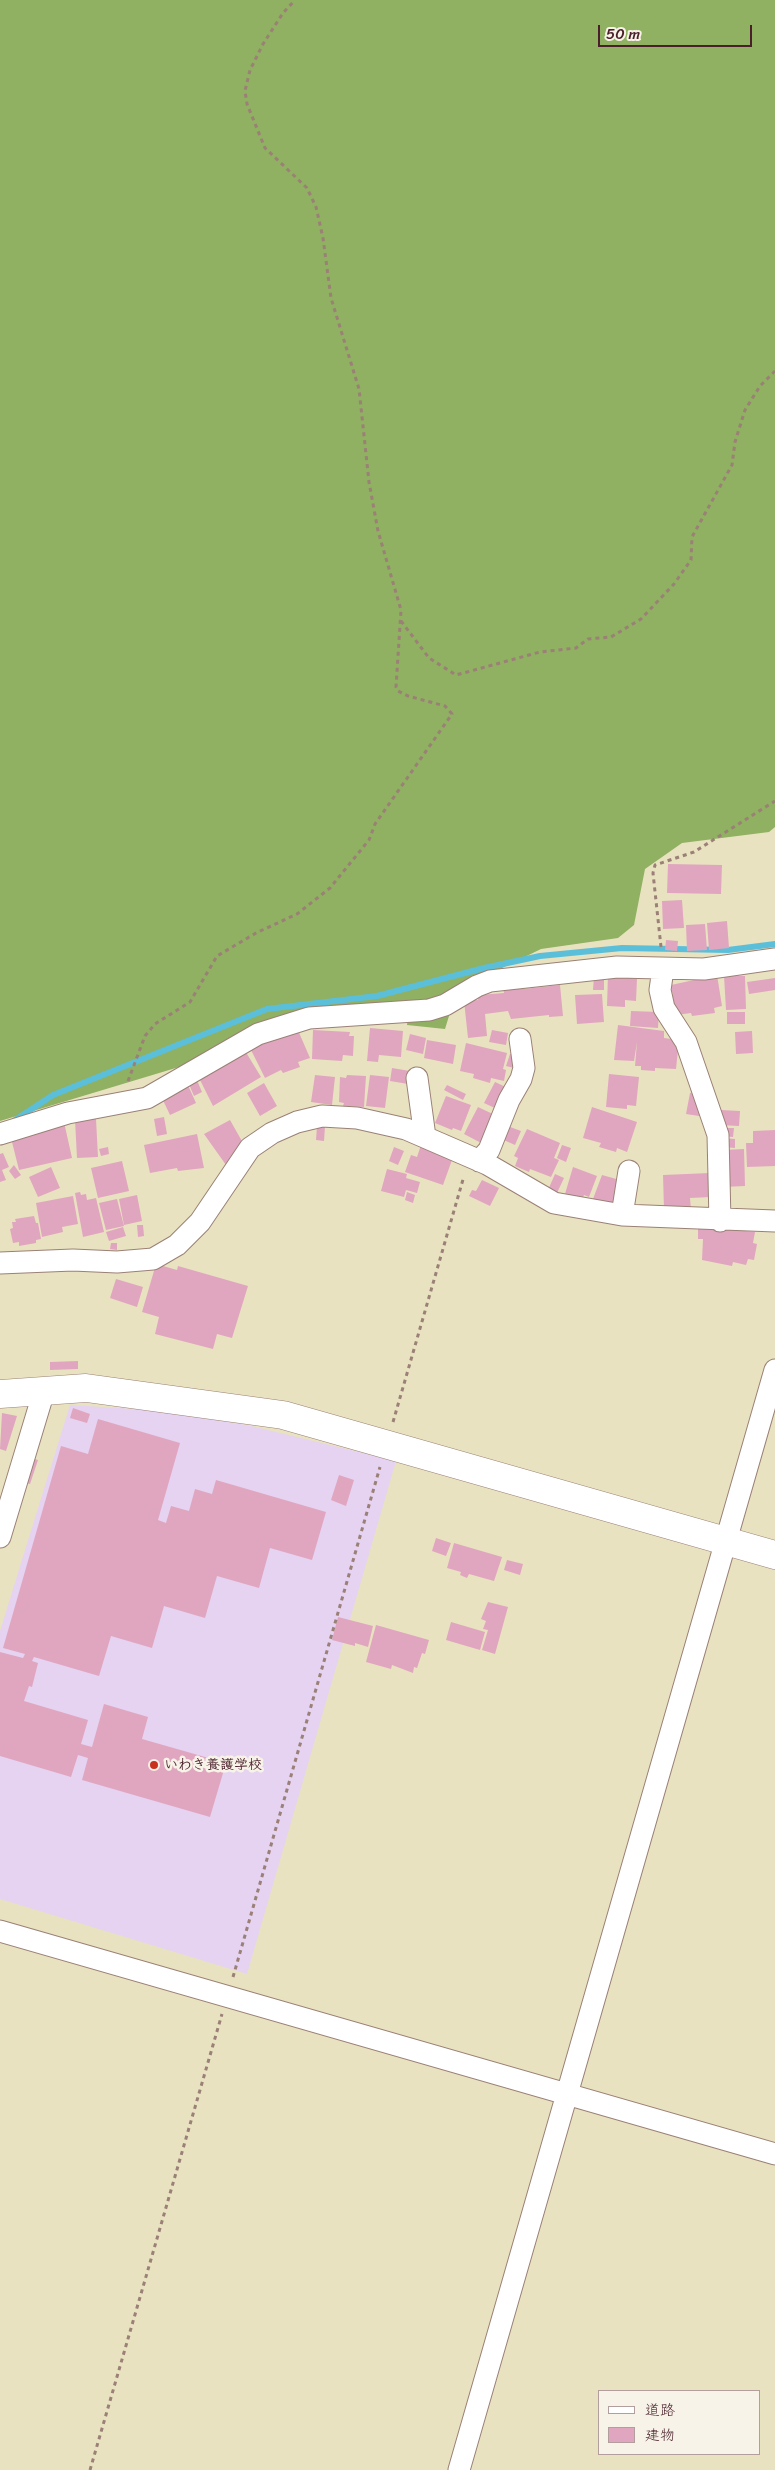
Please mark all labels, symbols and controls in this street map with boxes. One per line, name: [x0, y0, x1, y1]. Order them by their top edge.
scale bar: [600, 15, 754, 47]
text: 50 m: [606, 21, 640, 47]
place label: いわき養護学校: [164, 1757, 262, 1773]
marker: いわき養護学校: [148, 1759, 160, 1771]
legend: [598, 2390, 760, 2455]
text: 道路: [645, 2397, 675, 2423]
text: 建物: [645, 2422, 675, 2448]

